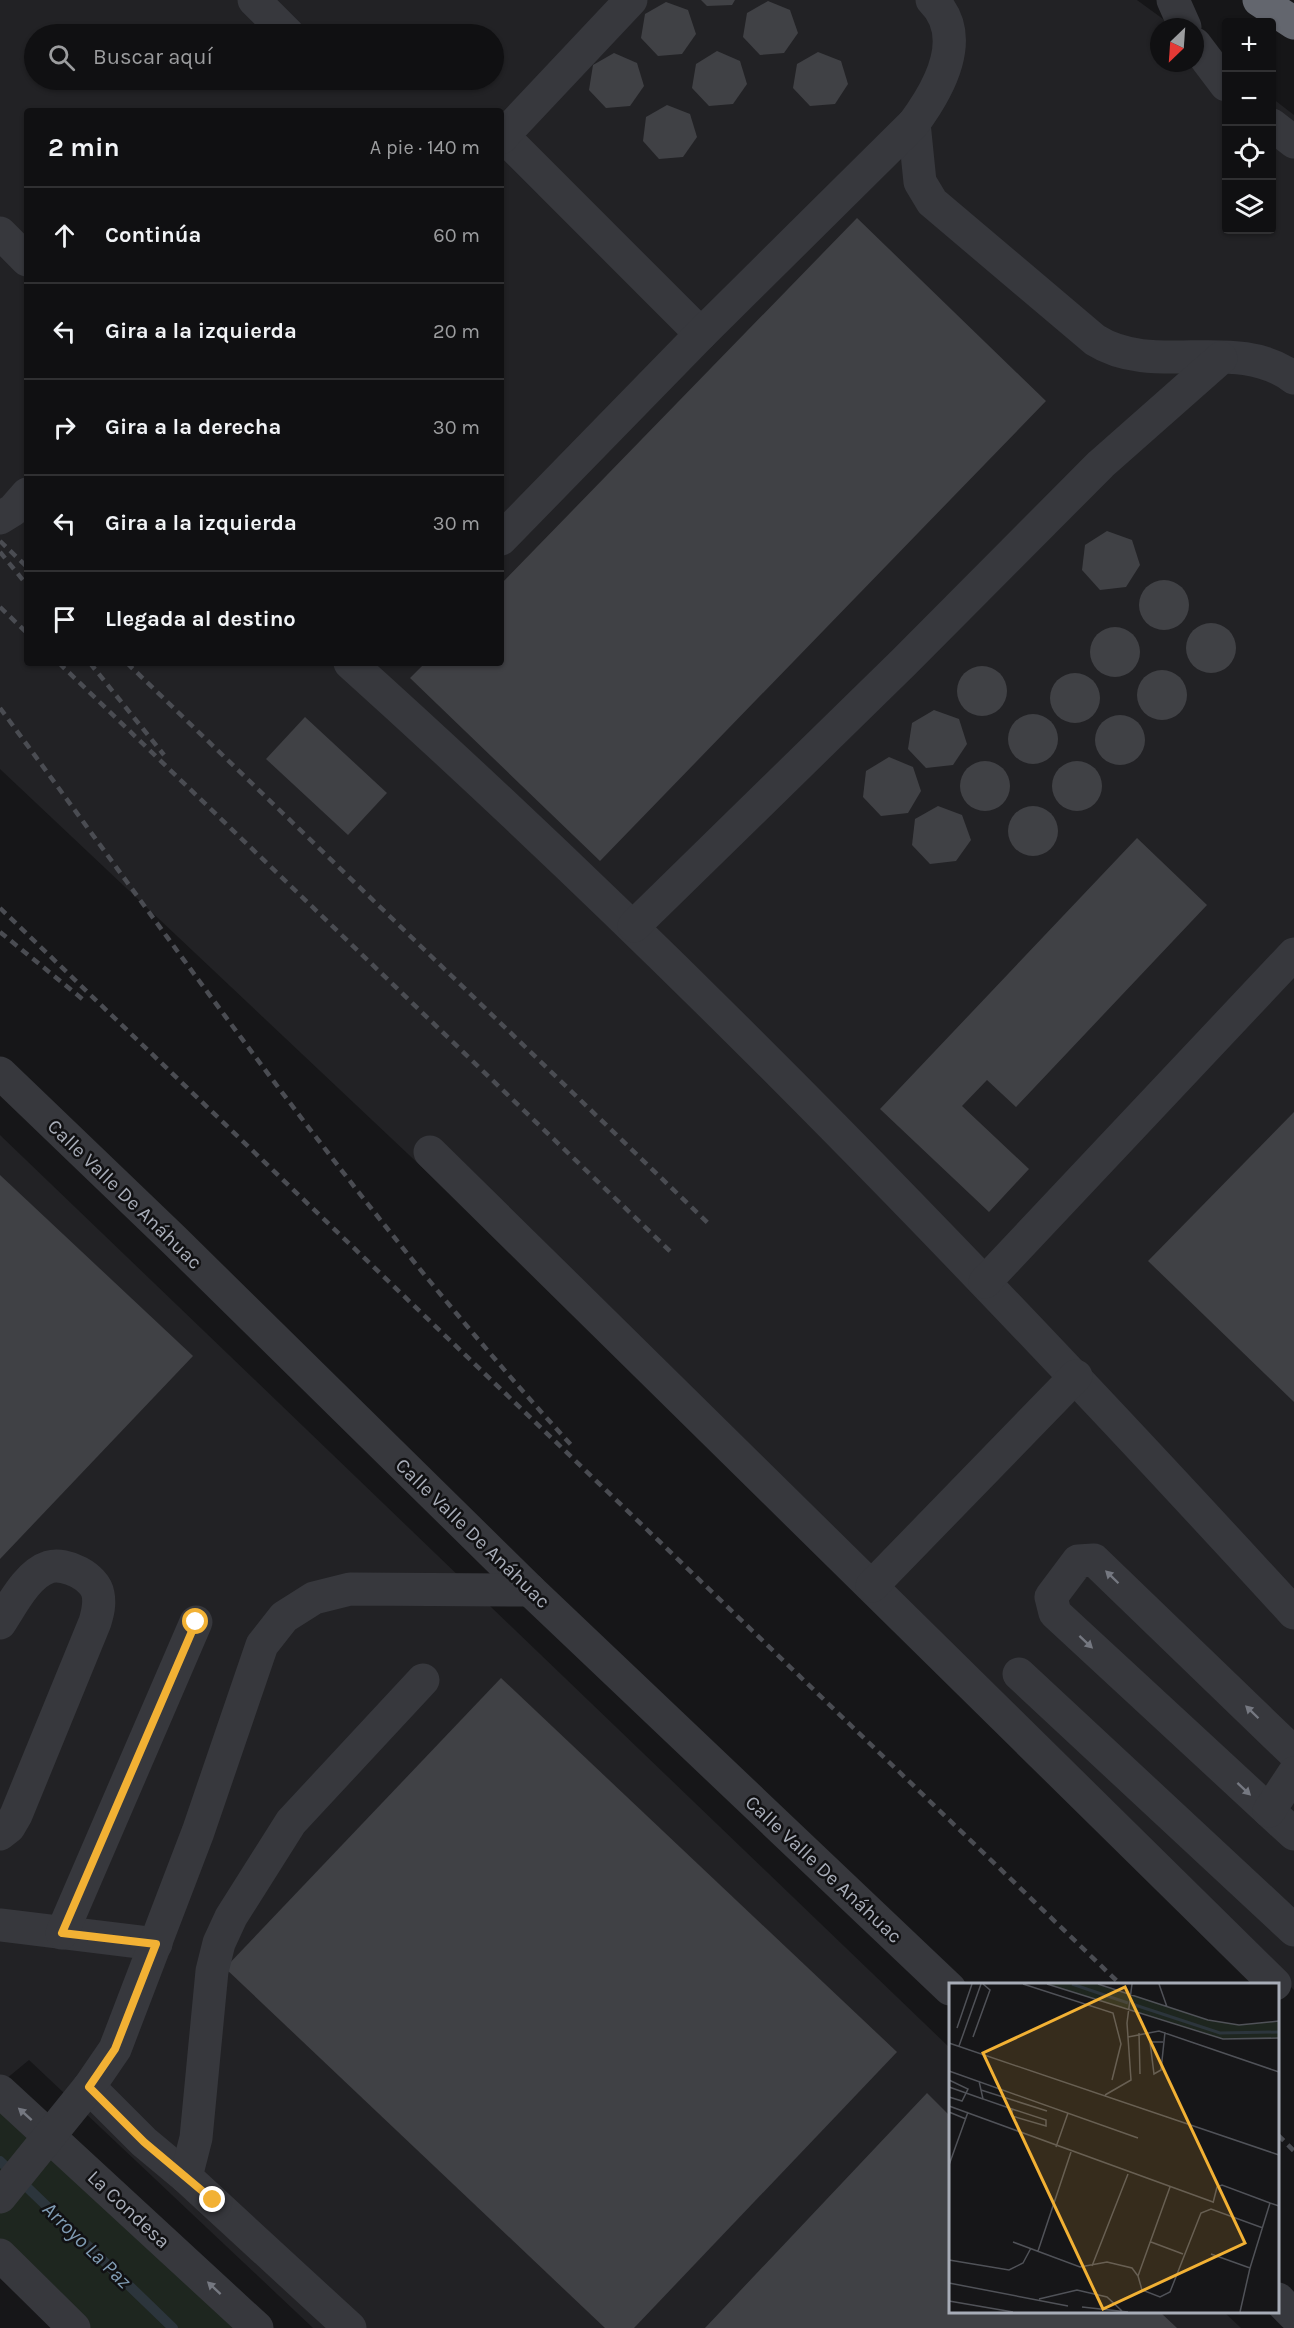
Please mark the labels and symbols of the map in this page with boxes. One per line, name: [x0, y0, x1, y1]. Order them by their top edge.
north arrow: [1150, 18, 1204, 72]
street label: Calle Valle De Anáhuac: [43, 1115, 207, 1274]
street label: Calle Valle De Anáhuac: [391, 1454, 555, 1613]
one-way arrow: [1104, 1570, 1119, 1584]
route start: [182, 1608, 208, 1634]
one-way arrow: [1078, 1635, 1093, 1648]
one-way arrow: [1245, 1706, 1259, 1720]
one-way arrow: [1237, 1781, 1251, 1795]
street label: Calle Valle De Anáhuac: [741, 1791, 907, 1948]
inset map: [949, 1983, 1279, 2313]
one-way arrow: [18, 2108, 33, 2121]
street label: La Condesa: [83, 2165, 175, 2253]
route end: [199, 2186, 225, 2212]
water label: Arroyo La Paz: [38, 2197, 136, 2293]
one-way arrow: [207, 2281, 222, 2295]

